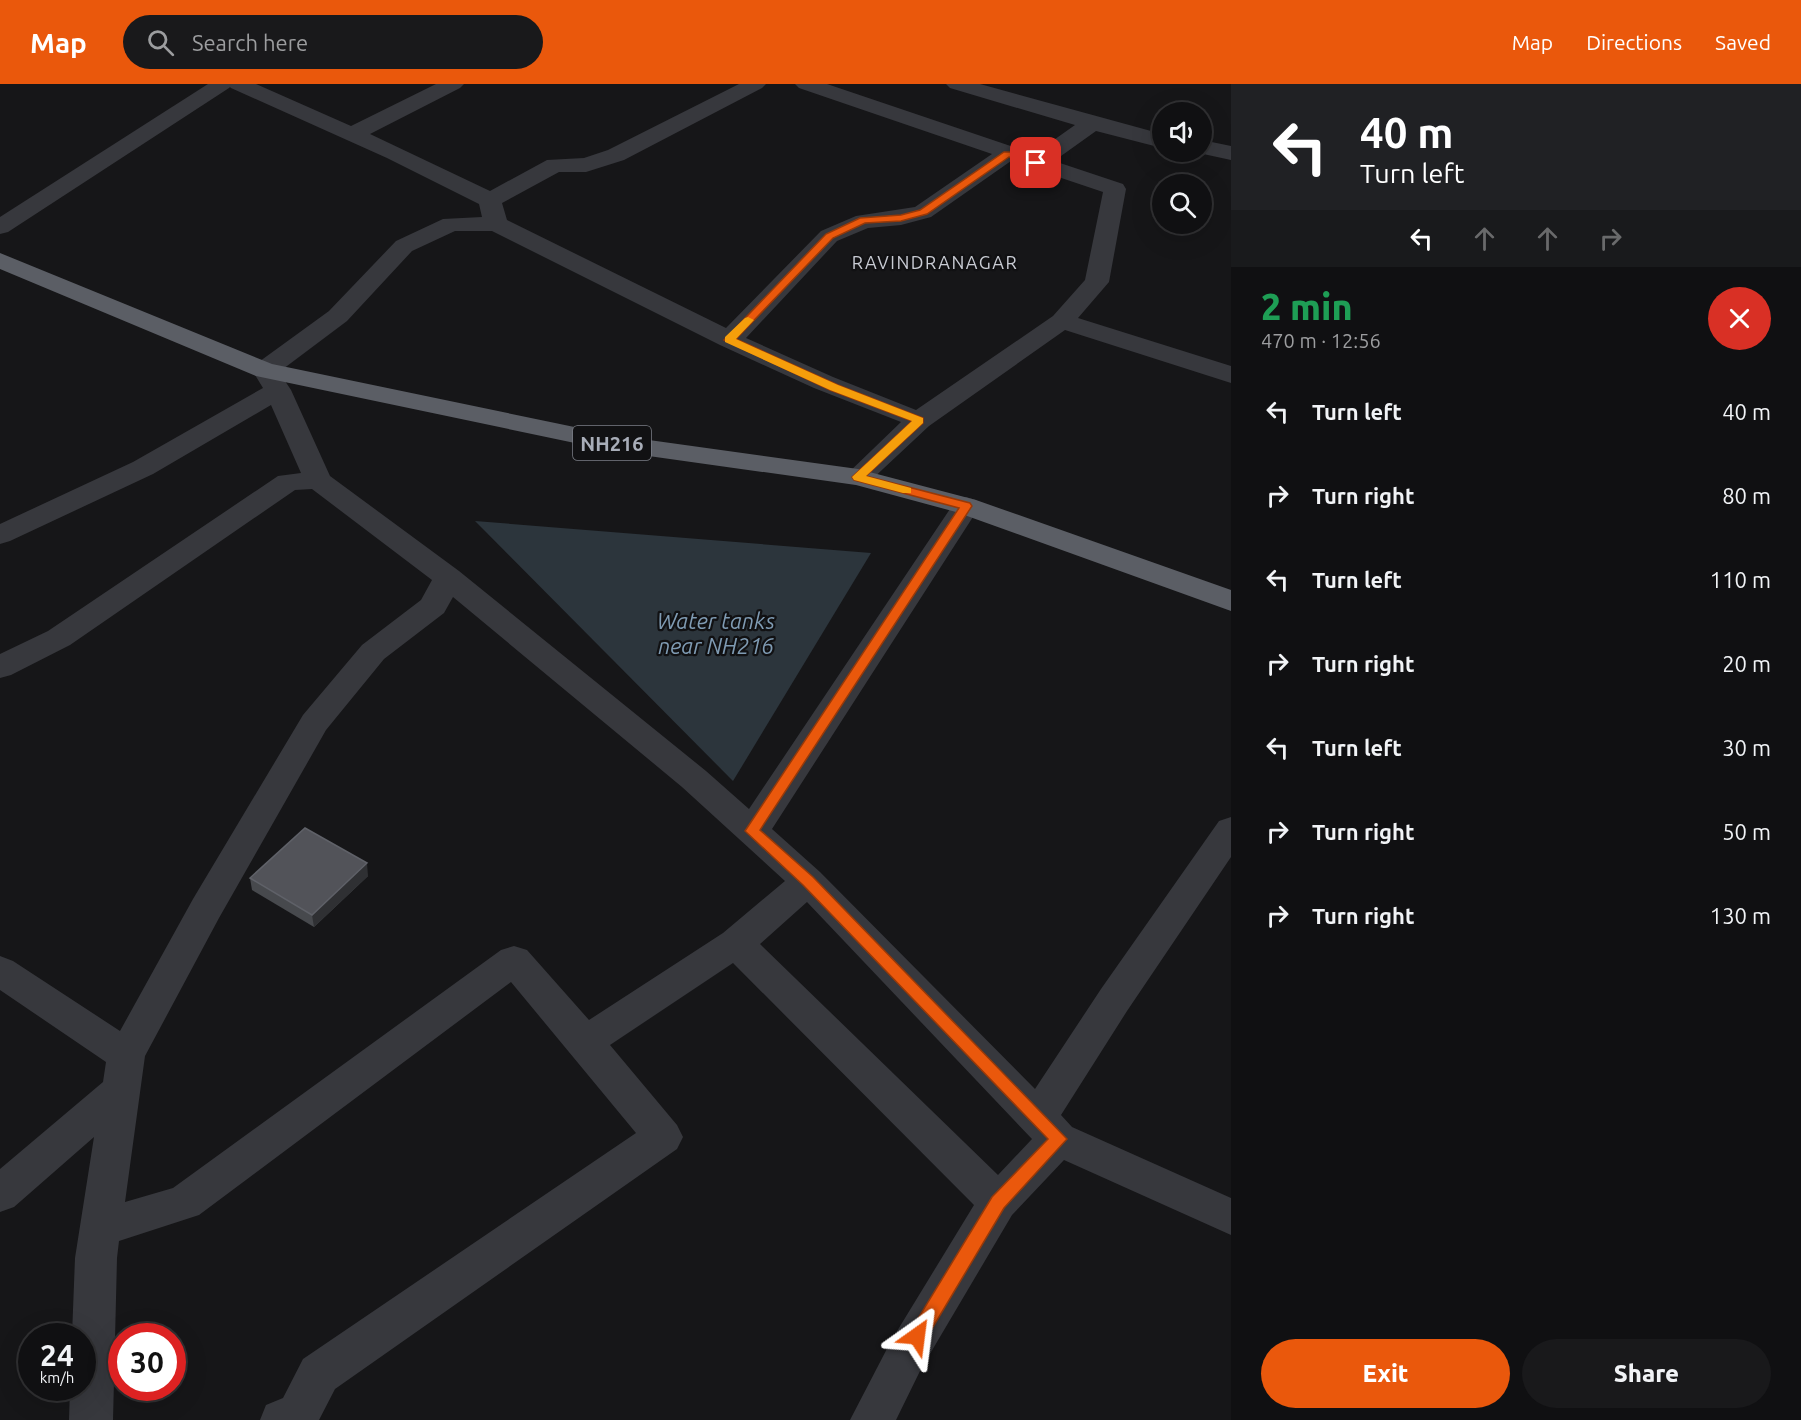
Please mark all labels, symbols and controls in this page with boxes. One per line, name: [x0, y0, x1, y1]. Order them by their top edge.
search box: [123, 15, 543, 69]
icon: search: [144, 26, 177, 59]
text: Map: [30, 27, 87, 58]
text: Search here: [192, 30, 308, 55]
text: Map: [1512, 30, 1553, 54]
text: Directions: [1586, 30, 1682, 54]
text: Saved: [1715, 30, 1771, 54]
map controls: [1152, 102, 1212, 234]
button: sound: [1152, 102, 1212, 162]
icon: left: [1261, 108, 1339, 186]
text: 40 m: [1360, 109, 1454, 156]
pin: [1010, 137, 1061, 188]
icon: arrive: [1019, 146, 1052, 179]
text: Turn left: [1360, 158, 1464, 188]
button: search: [1152, 174, 1212, 234]
icon: left: [1405, 222, 1438, 255]
icon: ahead: [1468, 222, 1501, 255]
icon: ahead: [1531, 222, 1564, 255]
icon: right: [1594, 222, 1627, 255]
district label: RAVINDRANAGAR: [852, 252, 1018, 272]
text: 2 min: [1261, 286, 1353, 327]
button: close: [1708, 287, 1771, 350]
text: 470 m · 12:56: [1261, 329, 1381, 352]
icon: left: [1261, 395, 1294, 428]
text: Turn left: [1312, 399, 1402, 424]
text: 40 m: [1722, 399, 1771, 424]
road number: NH216: [573, 426, 651, 460]
icon: right: [1261, 479, 1294, 512]
text: Turn right: [1312, 483, 1414, 508]
text: 80 m: [1722, 483, 1771, 508]
icon: left: [1261, 563, 1294, 596]
text: Turn left: [1312, 567, 1402, 592]
text: 110 m: [1710, 567, 1771, 592]
water label: Water tanks near NH216: [657, 608, 775, 658]
icon: right: [1261, 647, 1294, 680]
text: Turn right: [1312, 651, 1414, 676]
text: 20 m: [1722, 651, 1771, 676]
icon: left: [1261, 731, 1294, 764]
text: Turn left: [1312, 735, 1402, 760]
text: 30 m: [1722, 735, 1771, 760]
icon: right: [1261, 815, 1294, 848]
text: Turn right: [1312, 819, 1414, 844]
text: 50 m: [1722, 819, 1771, 844]
icon: right: [1261, 899, 1294, 932]
text: Turn right: [1312, 903, 1414, 928]
text: 130 m: [1710, 903, 1771, 928]
position arrow: [885, 1304, 949, 1368]
speed limit sign: 30: [108, 1323, 186, 1401]
text: 24: [40, 1338, 74, 1372]
button: Exit: [1261, 1339, 1510, 1408]
button: Share: [1522, 1339, 1771, 1408]
text: km/h: [40, 1369, 74, 1386]

